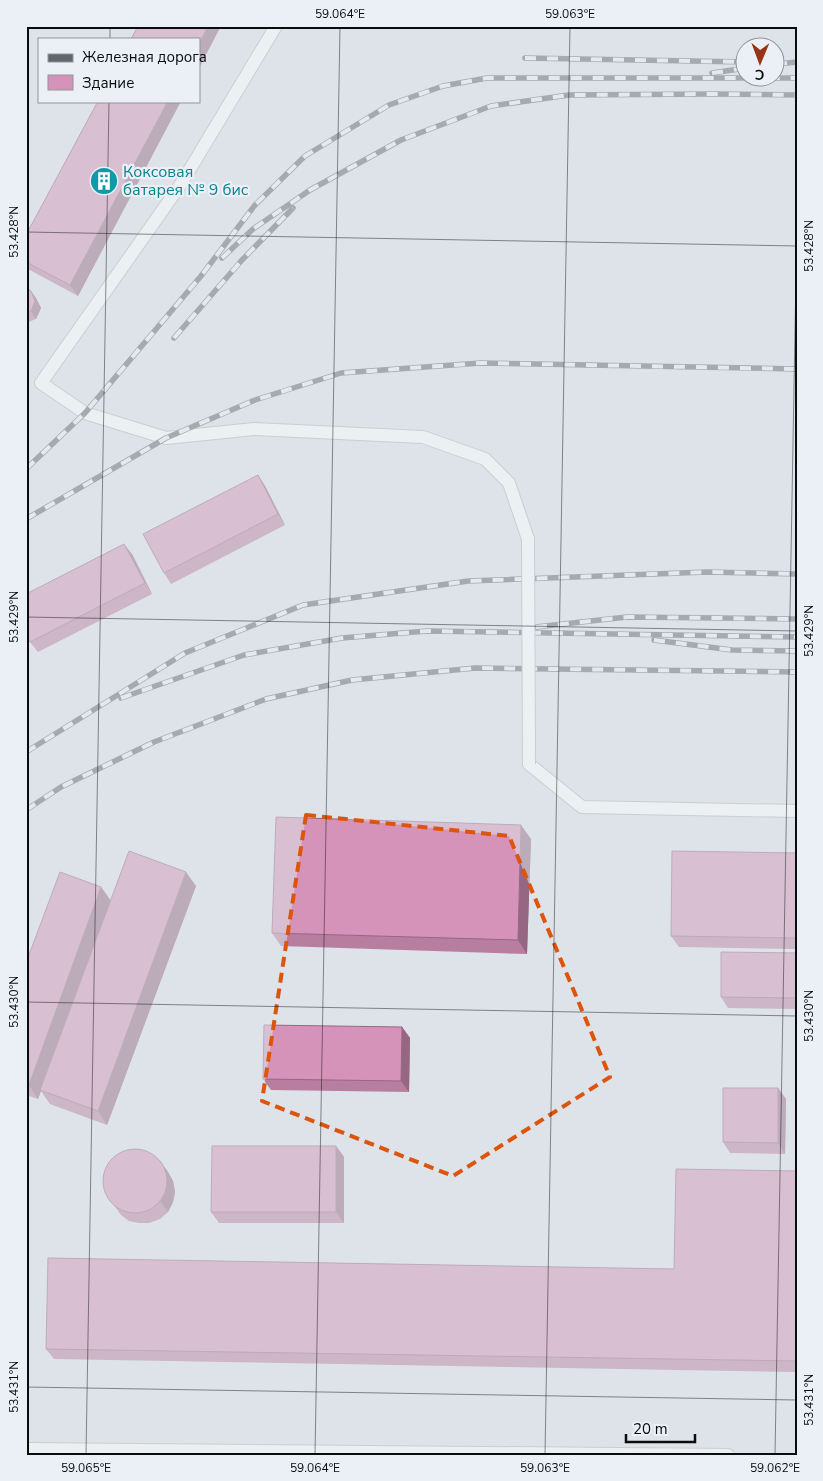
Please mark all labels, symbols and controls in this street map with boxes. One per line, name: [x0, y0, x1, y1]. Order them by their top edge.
text: 59.064°E: [315, 6, 365, 22]
text: 59.063°E: [545, 6, 595, 22]
legend: [38, 38, 200, 102]
north arrow: [736, 38, 786, 88]
text: Железная дорога: [82, 47, 207, 67]
text: С: [754, 65, 765, 84]
text: Здание: [82, 73, 134, 93]
place label: Коксовая батарея № 9 бис: [123, 161, 249, 201]
building icon: Коксовая батарея № 9 бис: [89, 166, 119, 196]
text: 53.428°N: [6, 206, 22, 258]
text: 53.428°N: [801, 220, 817, 272]
text: 53.429°N: [6, 591, 22, 643]
text: 53.429°N: [801, 605, 817, 657]
text: 53.430°N: [6, 976, 22, 1028]
text: 53.430°N: [801, 990, 817, 1042]
text: 53.431°N: [6, 1361, 22, 1413]
text: 53.431°N: [801, 1374, 817, 1426]
scale bar: [626, 1411, 694, 1443]
text: 20 m: [633, 1419, 668, 1439]
text: 59.065°E: [61, 1460, 111, 1476]
text: 59.064°E: [290, 1460, 340, 1476]
text: 59.063°E: [520, 1460, 570, 1476]
text: 59.062°E: [750, 1460, 800, 1476]

